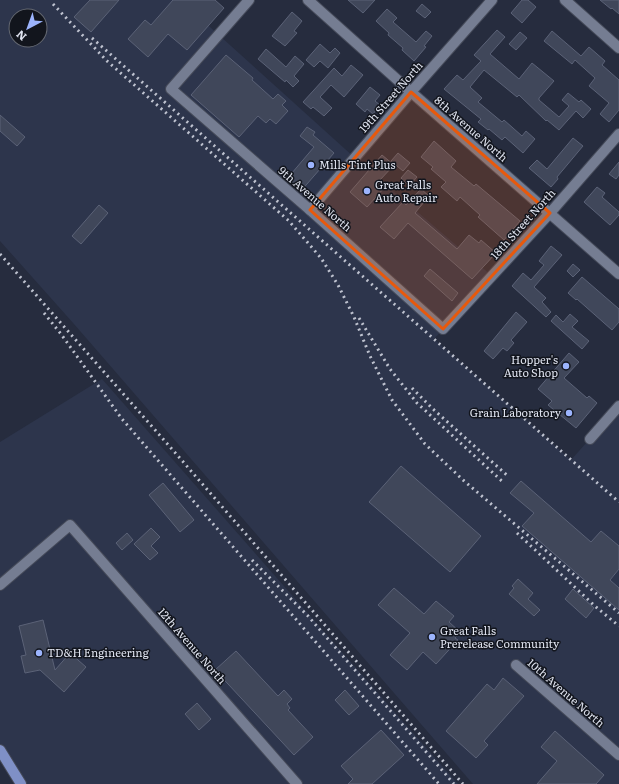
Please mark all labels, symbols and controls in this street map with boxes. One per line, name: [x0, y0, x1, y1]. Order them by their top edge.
north arrow: [8, 8, 48, 48]
text: N: [12, 27, 30, 45]
street label: 19th Street North: [355, 57, 426, 135]
street label: 8th Avenue North: [431, 92, 512, 165]
place label: Mills Tint Plus: [319, 156, 396, 172]
marker: Mills Tint Plus: [306, 160, 316, 170]
street label: 9th Avenue North: [276, 162, 356, 235]
place label: Great Falls Auto Repair: [375, 176, 438, 205]
street label: 18th Street North: [486, 185, 558, 262]
marker: Great Falls Auto Repair: [362, 186, 372, 196]
place label: Hopper's Auto Shop: [504, 351, 558, 380]
marker: Hopper's Auto Shop: [561, 361, 571, 371]
place label: Grain Laboratory: [470, 404, 562, 420]
marker: Grain Laboratory: [564, 408, 574, 418]
street label: 12th Avenue North: [155, 604, 231, 687]
place label: Great Falls Prerelease Community: [440, 622, 560, 651]
marker: Great Falls Prerelease Community: [427, 632, 437, 642]
place label: TD&H Engineering: [47, 644, 150, 660]
marker: TD&H Engineering: [34, 648, 44, 658]
street label: 10th Avenue North: [525, 654, 609, 730]

